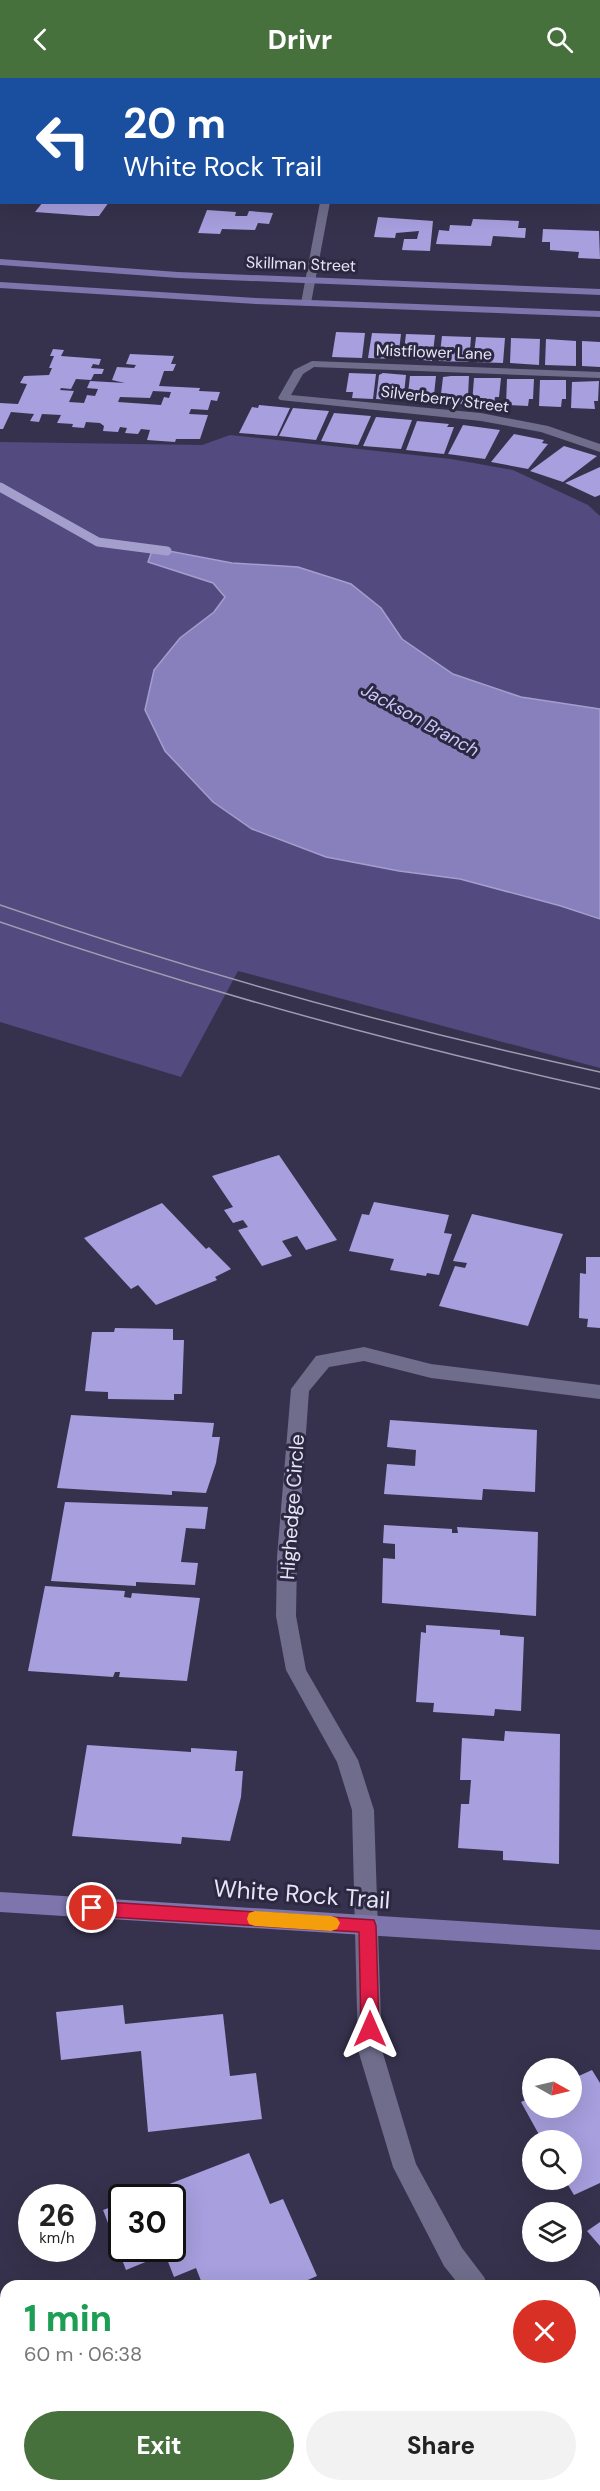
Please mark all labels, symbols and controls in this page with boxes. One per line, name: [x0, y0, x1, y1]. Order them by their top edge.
text: Drivr: [268, 22, 332, 57]
icon: back: [24, 23, 57, 56]
icon: search: [543, 23, 576, 56]
text: 20 m: [123, 96, 226, 151]
icon: left: [24, 102, 102, 180]
text: White Rock Trail: [123, 149, 322, 184]
street label: Skillman Street: [246, 252, 356, 276]
street label: Mistflower Lane: [376, 339, 492, 365]
street label: Silverberry Street: [380, 381, 510, 417]
water label: Jackson Branch: [357, 678, 483, 762]
street label: Highedge Circle: [274, 1433, 310, 1581]
street label: White Rock Trail: [213, 1872, 391, 1916]
pin: [66, 1882, 117, 1933]
icon: arrive: [75, 1891, 108, 1924]
position arrow: [338, 1997, 402, 2061]
north arrow: [522, 2058, 582, 2118]
map controls: [522, 2058, 582, 2262]
button: search: [522, 2130, 582, 2190]
speed limit sign: 30: [108, 2184, 186, 2262]
text: 26: [39, 2196, 75, 2235]
button: layers: [522, 2202, 582, 2262]
text: km/h: [39, 2228, 75, 2248]
text: 1 min: [24, 2295, 112, 2342]
button: close: [513, 2300, 576, 2363]
text: 60 m · 06:38: [24, 2341, 142, 2367]
button: Exit: [24, 2411, 294, 2480]
button: Share: [306, 2411, 576, 2480]

